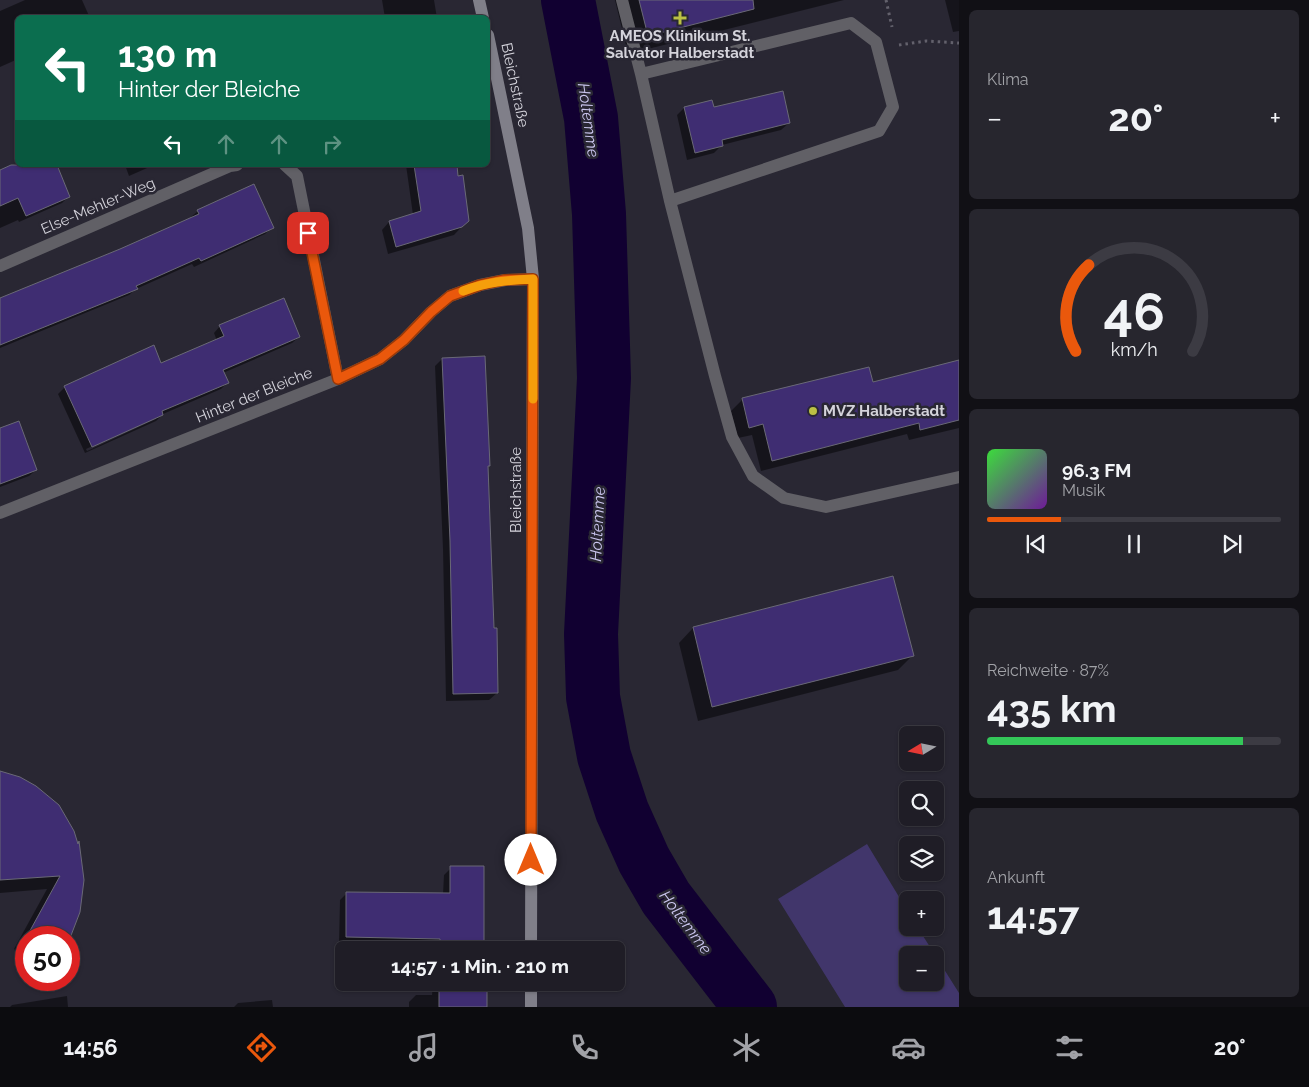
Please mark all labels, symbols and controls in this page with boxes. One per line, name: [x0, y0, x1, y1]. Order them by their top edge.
marker: AMEOS Klinikum St. Salvator Halberstadt: [673, 11, 687, 25]
place label: AMEOS Klinikum St. Salvator Halberstadt: [606, 27, 754, 62]
text: 130 m: [118, 34, 217, 75]
icon: left: [35, 35, 100, 100]
street label: Bleichstraße: [497, 41, 533, 129]
text: Klima: [987, 70, 1029, 89]
text: Hinter der Bleiche: [118, 76, 300, 102]
water label: Holtemme: [574, 82, 603, 159]
text: 20°: [1108, 95, 1163, 140]
text: −: [987, 102, 1002, 135]
text: +: [1269, 102, 1281, 135]
icon: left: [159, 130, 187, 158]
icon: ahead: [212, 130, 240, 158]
icon: ahead: [265, 130, 293, 158]
icon: right: [318, 130, 346, 158]
street label: Else-Mehler-Weg: [38, 174, 158, 238]
pin: [287, 212, 329, 254]
icon: arrive: [294, 219, 322, 247]
text: 46: [1103, 281, 1165, 342]
text: km/h: [1110, 339, 1158, 360]
street label: Hinter der Bleiche: [193, 363, 315, 427]
place label: MVZ Halberstadt: [823, 402, 945, 420]
marker: MVZ Halberstadt: [807, 405, 819, 417]
street label: Bleichstraße: [507, 447, 525, 533]
text: 96.3 FM: [1062, 459, 1132, 481]
text: Musik: [1062, 481, 1105, 500]
water label: Holtemme: [586, 486, 609, 562]
icon: previous: [1022, 530, 1050, 558]
icon: pause: [1120, 530, 1148, 558]
icon: next: [1218, 530, 1246, 558]
text: Reichweite · 87%: [987, 661, 1109, 680]
text: 435 km: [987, 686, 1117, 731]
north arrow: [899, 726, 944, 771]
map controls: [899, 726, 944, 991]
button: search: [899, 781, 944, 826]
position arrow: [504, 833, 556, 885]
button: layers: [899, 836, 944, 881]
text: Ankunft: [987, 868, 1045, 887]
water label: Holtemme: [656, 887, 716, 958]
button: +: [899, 891, 944, 936]
text: 14:57: [987, 893, 1079, 938]
speed limit sign: 50: [15, 926, 80, 991]
button: −: [899, 946, 944, 991]
text: 14:57 · 1 Min. · 210 m: [391, 955, 569, 977]
icon: directions: [244, 1030, 279, 1065]
icon: music: [406, 1030, 441, 1065]
icon: phone: [567, 1030, 602, 1065]
icon: climate: [729, 1030, 764, 1065]
icon: car: [891, 1030, 926, 1065]
icon: filters: [1052, 1030, 1087, 1065]
text: 14:56: [63, 1034, 118, 1060]
text: 20°: [1214, 1034, 1246, 1060]

